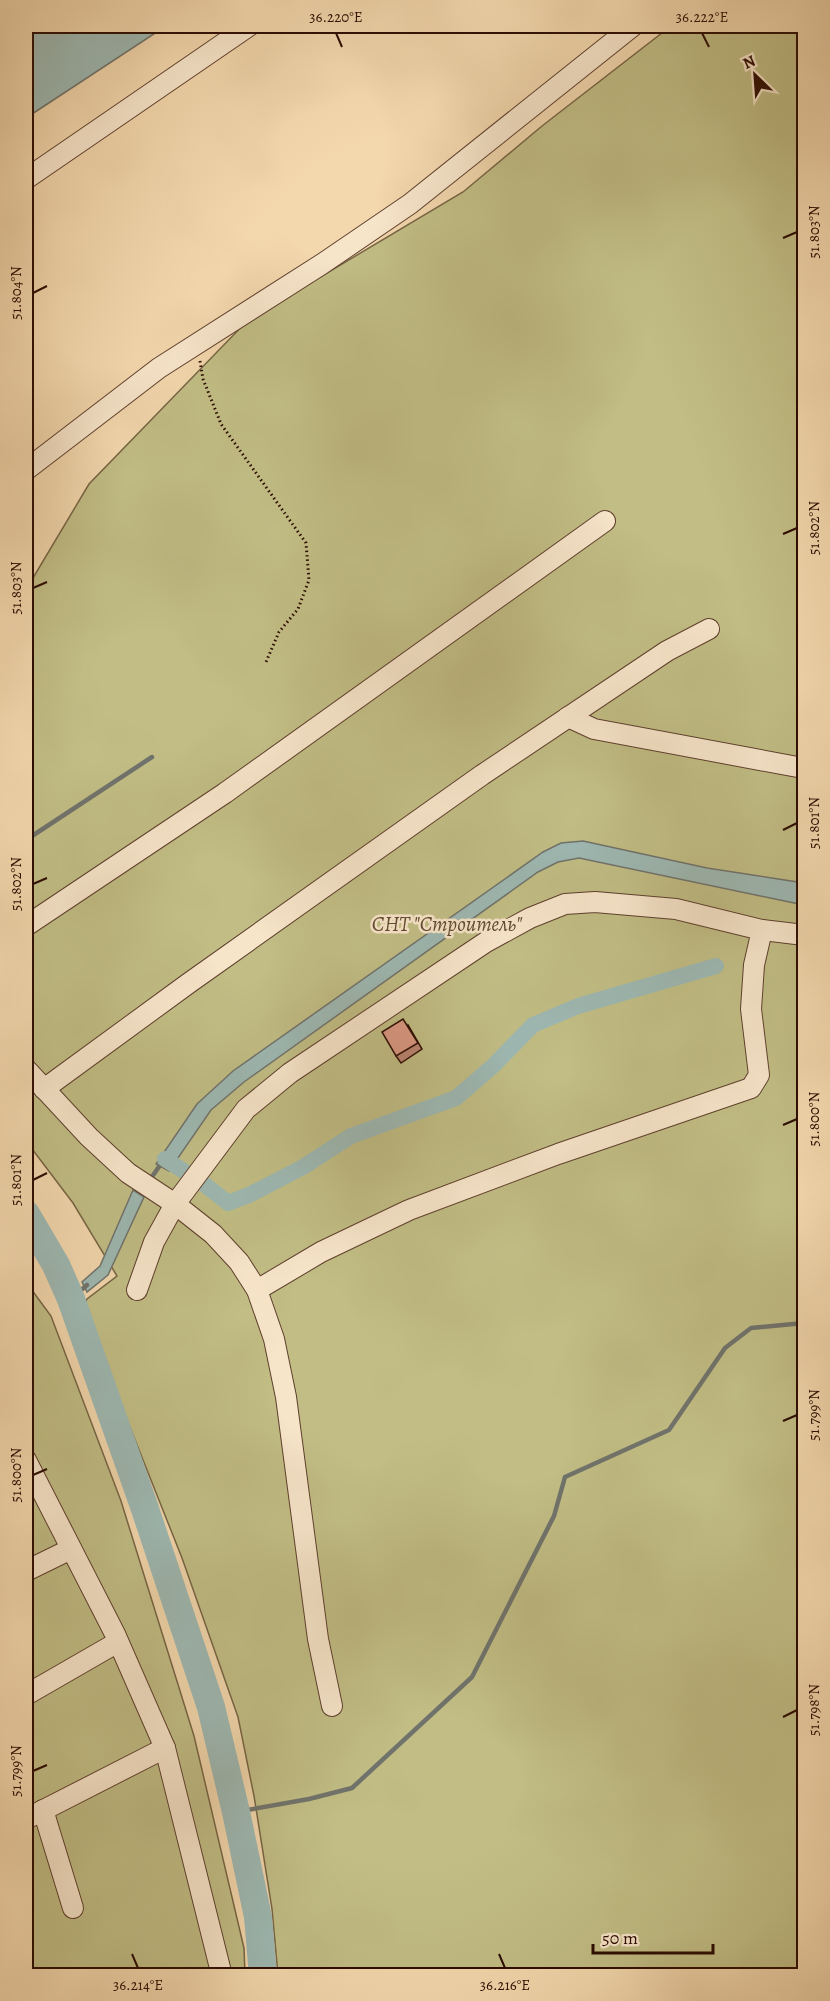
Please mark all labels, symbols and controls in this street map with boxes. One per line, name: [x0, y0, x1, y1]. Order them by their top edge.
text: 36.220°E: [309, 7, 363, 27]
text: 36.222°E: [676, 7, 728, 27]
north arrow: [725, 45, 785, 105]
text: N: [739, 50, 759, 75]
text: 51.803°N: [804, 205, 824, 258]
text: 51.804°N: [6, 266, 26, 320]
text: 51.802°N: [804, 501, 824, 555]
text: 51.803°N: [6, 561, 26, 614]
text: 51.801°N: [804, 797, 824, 849]
text: 51.802°N: [6, 857, 26, 911]
park label: СНТ "Строитель": [372, 910, 523, 938]
text: 51.800°N: [804, 1091, 824, 1146]
text: 51.801°N: [6, 1154, 26, 1206]
text: 51.799°N: [804, 1389, 824, 1441]
text: 51.800°N: [6, 1447, 26, 1502]
text: 51.798°N: [804, 1684, 824, 1736]
text: 51.799°N: [6, 1745, 26, 1797]
scale bar: [593, 1917, 713, 1955]
text: 50 m: [602, 1926, 638, 1950]
text: 36.214°E: [113, 1975, 163, 1995]
text: 36.216°E: [480, 1975, 530, 1995]

